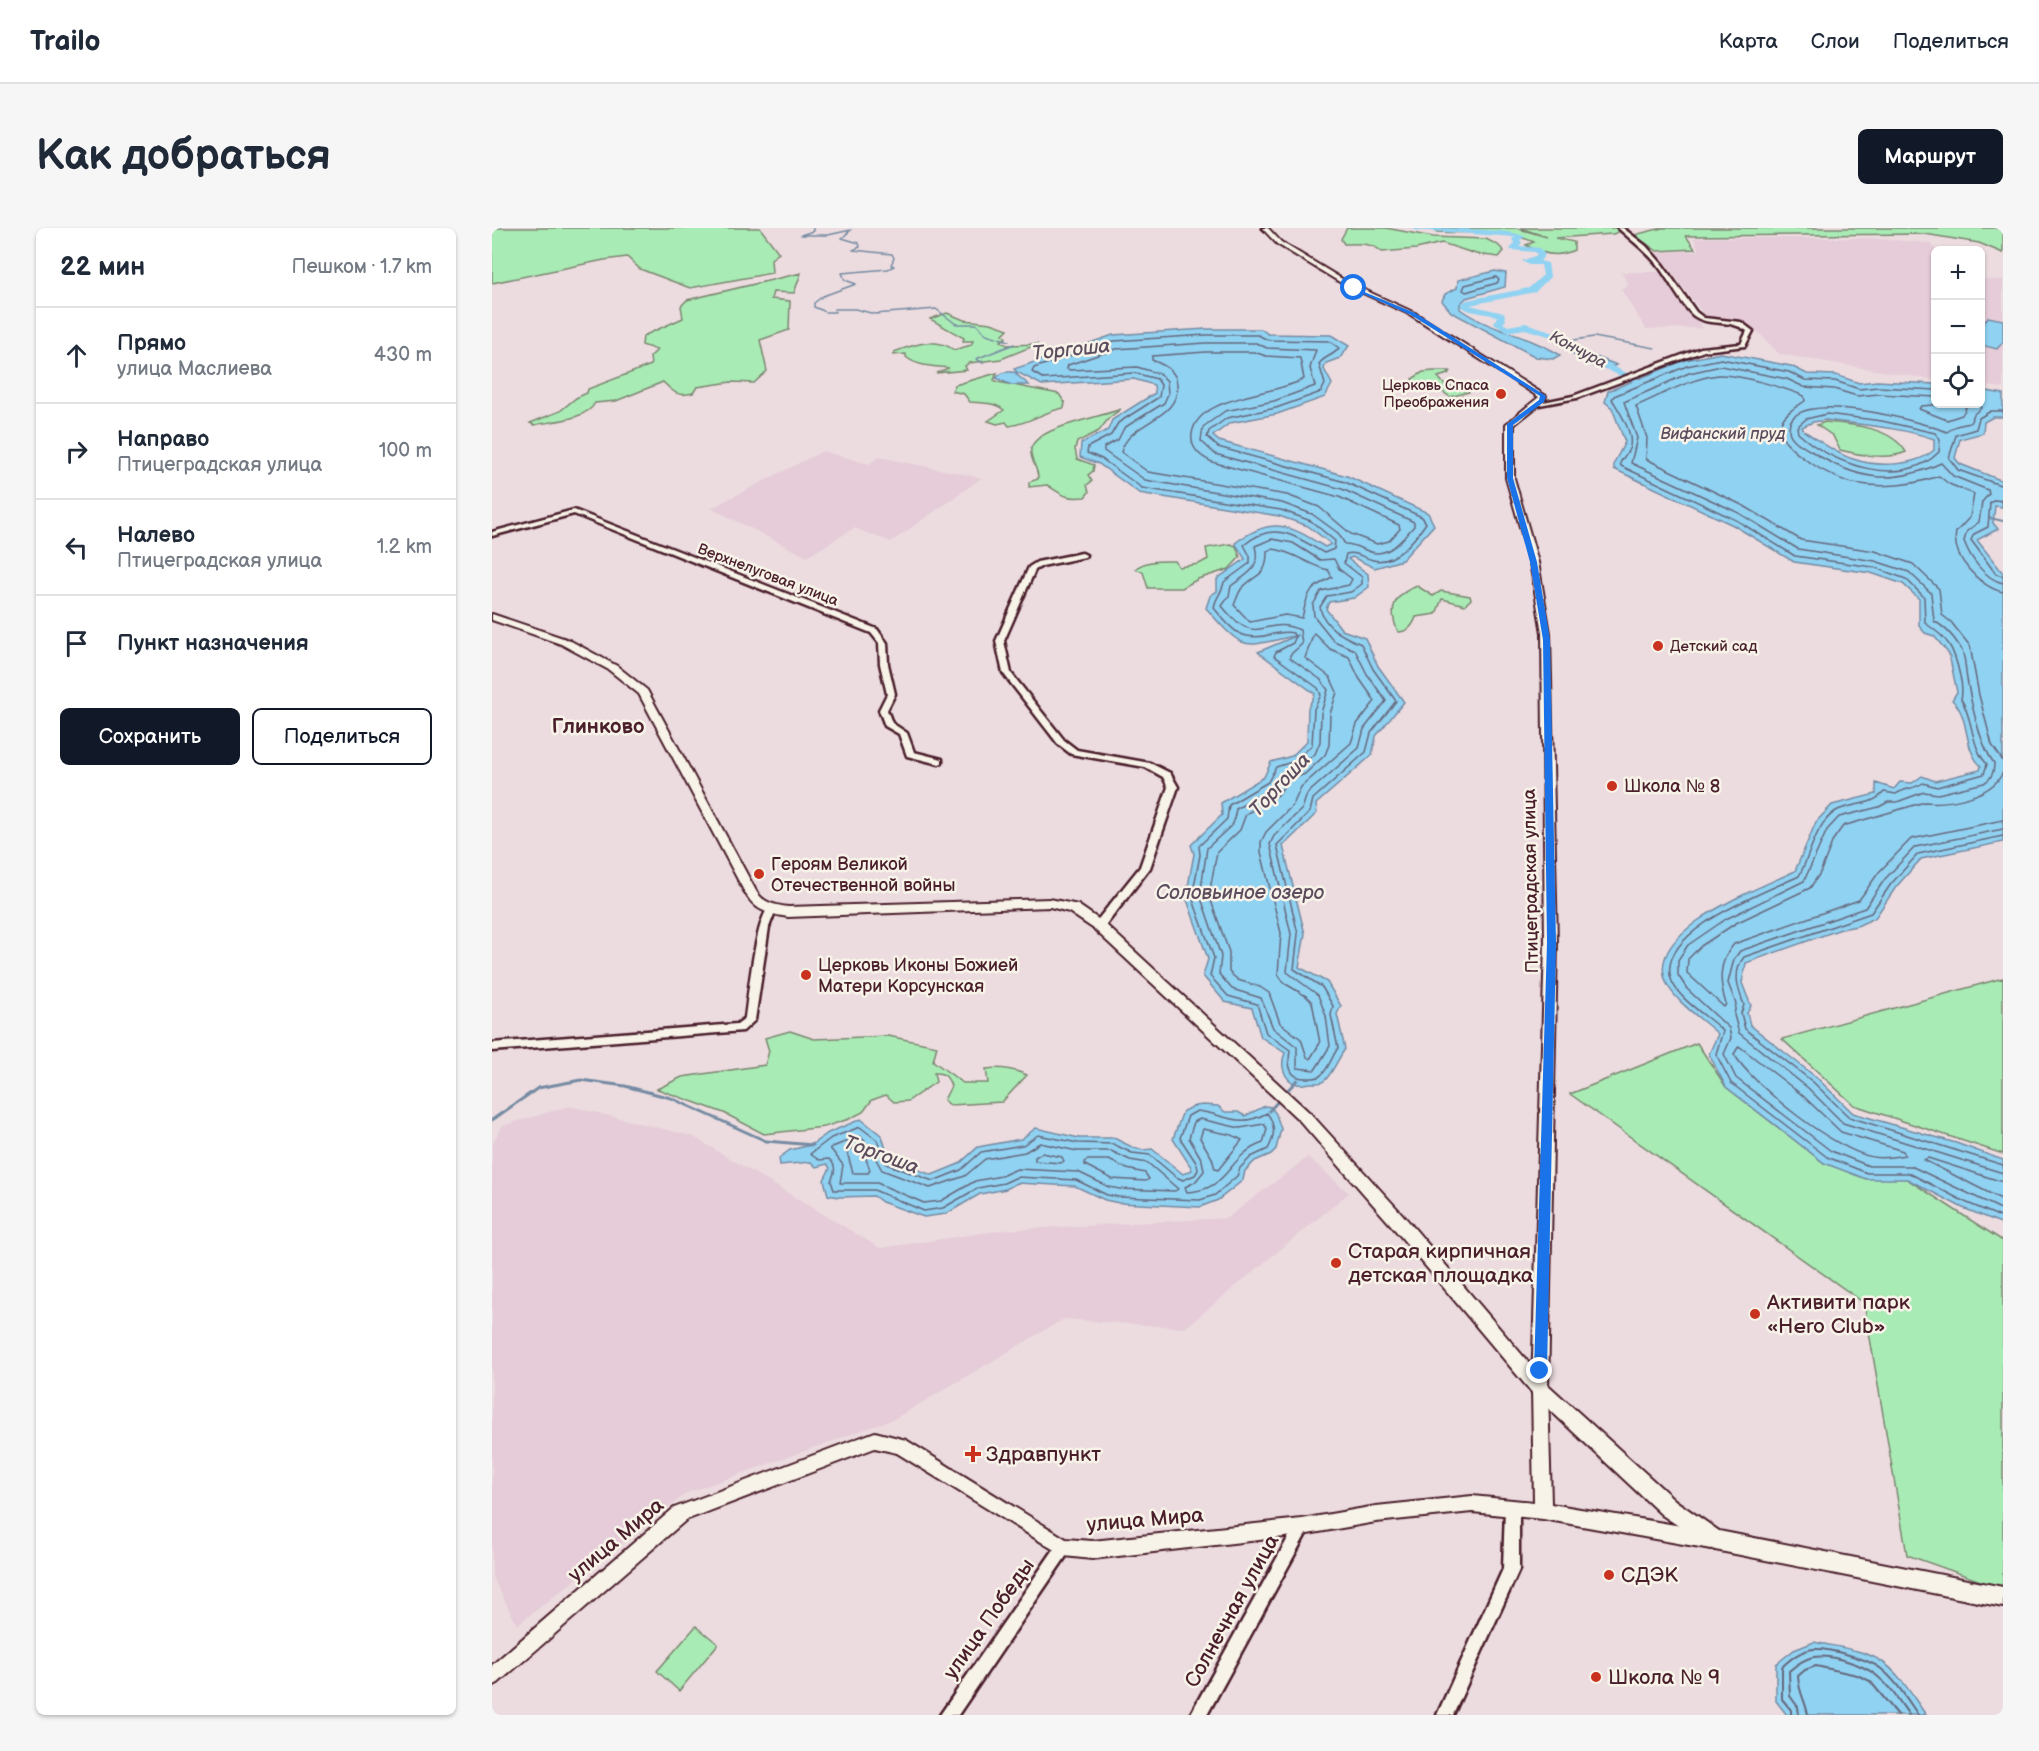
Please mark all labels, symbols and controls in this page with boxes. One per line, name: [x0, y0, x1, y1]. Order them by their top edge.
text: Trailo: [30, 25, 101, 58]
text: Карта: [1719, 29, 1778, 54]
text: Слои: [1811, 29, 1860, 54]
text: Поделиться: [1893, 29, 2009, 54]
button: Маршрут: [1858, 129, 2003, 184]
text: Как добраться: [36, 131, 331, 182]
map controls: [1931, 246, 1985, 408]
button: +: [1931, 246, 1985, 300]
text: 22 мин: [60, 252, 145, 283]
text: Пешком · 1.7 km: [292, 255, 432, 279]
route start: [1340, 274, 1366, 300]
button: −: [1931, 300, 1985, 354]
water label: Кончура: [1546, 327, 1610, 373]
text: Прямо: [117, 330, 186, 357]
water label: Торгоша: [1031, 334, 1111, 366]
icon: ahead: [60, 339, 93, 372]
text: 430 m: [374, 343, 432, 367]
button: locate: [1931, 354, 1985, 408]
text: улица Маслиева: [117, 357, 272, 381]
place label: Церковь Спаса Преображения: [1382, 376, 1489, 412]
marker: Церковь Спаса Преображения: [1494, 387, 1508, 401]
water label: Вифанский пруд: [1660, 425, 1786, 444]
text: Направо: [117, 426, 209, 453]
icon: right: [60, 435, 93, 468]
text: 100 m: [379, 439, 432, 463]
text: Птицеградская улица: [117, 453, 322, 477]
text: Налево: [117, 522, 195, 549]
icon: left: [60, 531, 93, 564]
text: 1.2 km: [377, 535, 432, 559]
street label: Верхнелуговая улица: [695, 539, 841, 611]
text: Птицеградская улица: [117, 549, 322, 573]
icon: arrive: [60, 627, 93, 660]
text: Пункт назначения: [117, 630, 309, 657]
place label: Детский сад: [1670, 637, 1757, 656]
marker: Детский сад: [1651, 639, 1665, 653]
button: Сохранить: [60, 708, 240, 765]
button: Поделиться: [252, 708, 432, 765]
district label: Глинково: [552, 714, 644, 739]
water label: Торгоша: [1244, 748, 1316, 822]
place label: Школа № 8: [1624, 776, 1720, 797]
marker: Школа № 8: [1605, 779, 1619, 793]
street label: Птицеградская улица: [1519, 788, 1543, 974]
place label: Героям Великой Отечественной войны: [771, 854, 955, 896]
marker: Героям Великой Отечественной войны: [752, 867, 766, 881]
water label: Соловьиное озеро: [1156, 881, 1325, 905]
place label: Церковь Иконы Божией Матери Корсунская: [818, 955, 1018, 997]
marker: Церковь Иконы Божией Матери Корсунская: [799, 968, 813, 982]
water label: Торгоша: [840, 1130, 922, 1180]
place label: Старая кирпичная детская площадка: [1348, 1239, 1534, 1288]
marker: Старая кирпичная детская площадка: [1329, 1256, 1343, 1270]
place label: Активити парк «Hero Club»: [1766, 1290, 1910, 1339]
marker: Активити парк «Hero Club»: [1748, 1307, 1762, 1321]
route end: [1526, 1357, 1552, 1383]
place label: Здравпункт: [986, 1442, 1101, 1467]
marker: Здравпункт: [964, 1445, 982, 1463]
street label: улица Мира: [563, 1492, 669, 1587]
street label: улица Мира: [1085, 1502, 1205, 1538]
street label: Солнечная улица: [1180, 1530, 1285, 1692]
street label: улица Победы: [938, 1554, 1040, 1684]
place label: СДЭК: [1621, 1563, 1678, 1588]
marker: СДЭК: [1602, 1568, 1616, 1582]
place label: Школа № 9: [1608, 1665, 1720, 1690]
marker: Школа № 9: [1589, 1670, 1603, 1684]

